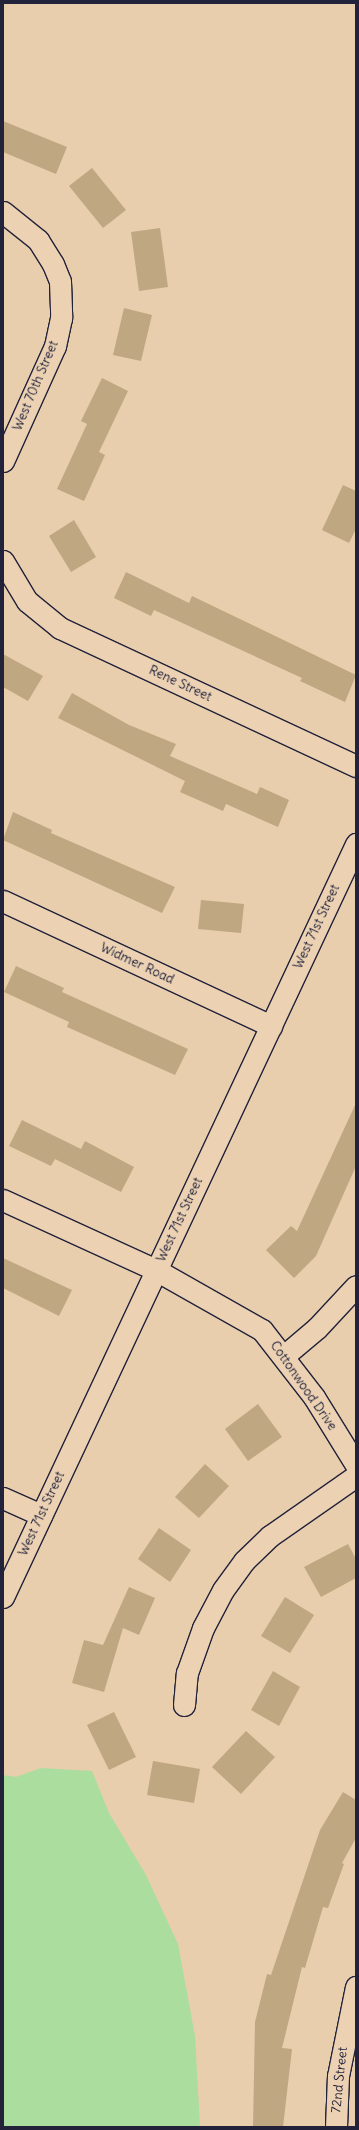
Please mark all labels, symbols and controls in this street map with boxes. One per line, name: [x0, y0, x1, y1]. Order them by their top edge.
street label: West 70th Street: [10, 339, 62, 433]
street label: Rene Street: [146, 663, 214, 705]
street label: West 71st Street: [291, 882, 343, 972]
street label: Widmer Road: [98, 940, 176, 988]
street label: West 71st Street: [154, 1175, 206, 1265]
street label: Cottonwood Drive: [266, 1338, 340, 1434]
street label: West 71st Street: [16, 1469, 68, 1559]
street label: 72nd Street: [329, 2046, 351, 2114]

